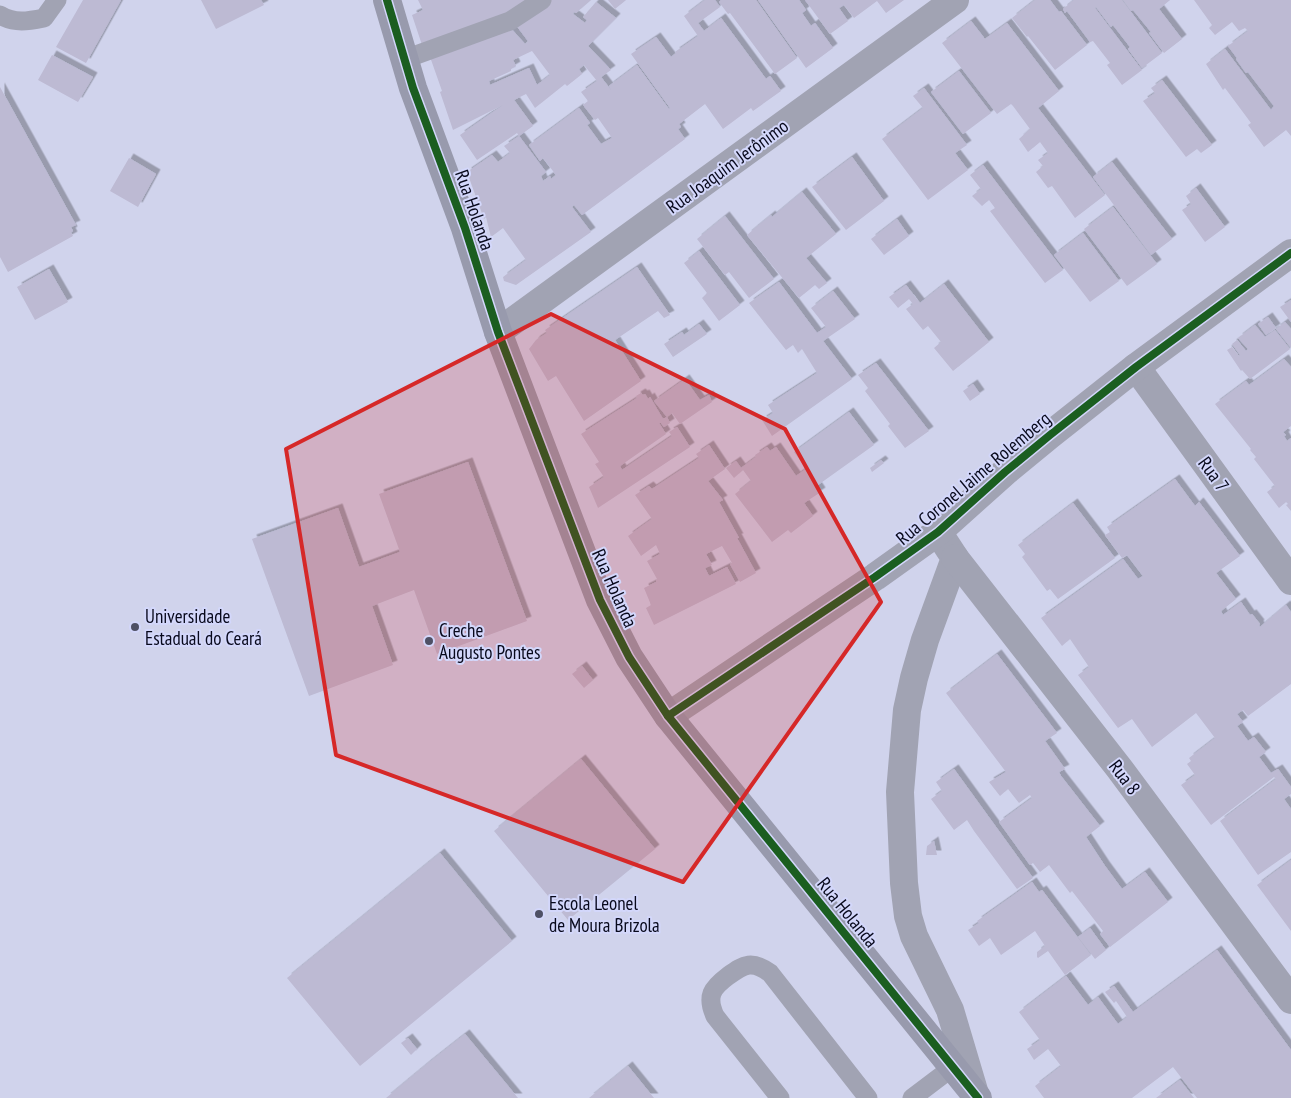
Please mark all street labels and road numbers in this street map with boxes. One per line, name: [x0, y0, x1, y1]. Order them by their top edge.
street label: Rua Joaquim Jerônimo: [661, 114, 793, 218]
street label: Rua Holanda: [450, 167, 500, 253]
street label: Rua Coronel Jaime Rolemberg: [891, 406, 1055, 550]
street label: Rua 7: [1193, 452, 1235, 496]
street label: Rua Holanda: [587, 545, 643, 631]
street label: Rua 8: [1104, 755, 1146, 799]
street label: Rua Holanda: [812, 872, 884, 952]

